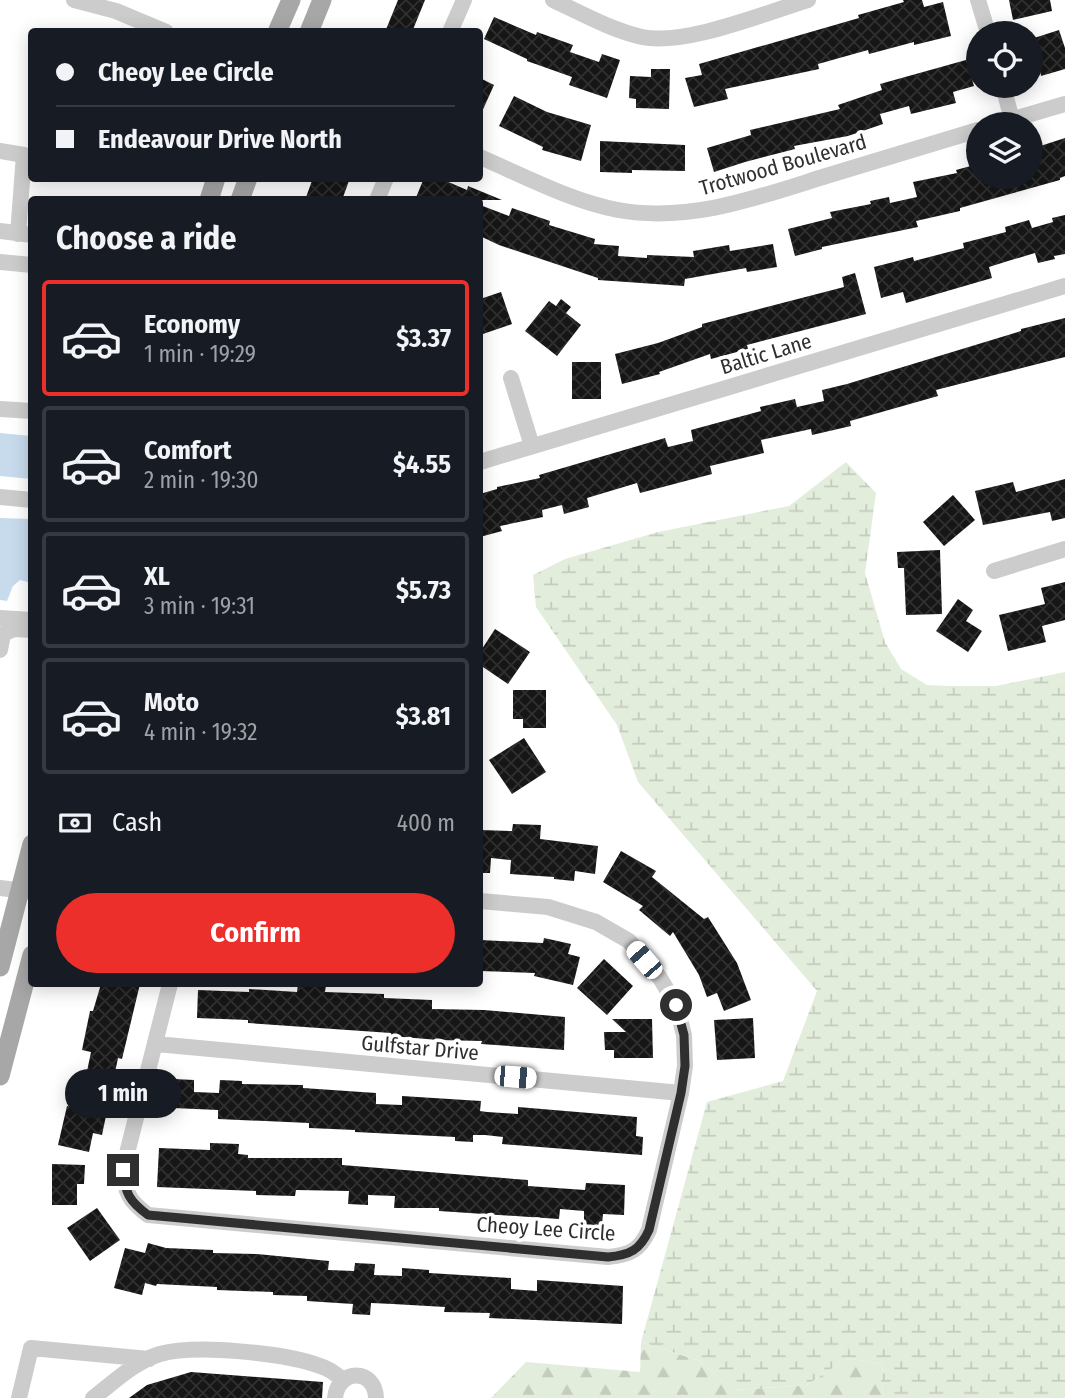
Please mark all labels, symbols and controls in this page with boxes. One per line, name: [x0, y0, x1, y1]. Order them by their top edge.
map controls: [966, 21, 1043, 189]
button: locate: [966, 21, 1043, 98]
text: Cheoy Lee Circle: [98, 57, 274, 88]
button: layers: [966, 112, 1043, 189]
text: Endeavour Drive North: [98, 124, 342, 155]
street label: Trotwood Boulevard: [697, 129, 869, 201]
text: Choose a ride: [56, 219, 237, 257]
icon: car: [60, 307, 123, 370]
text: Economy: [144, 309, 240, 340]
text: $3.37: [396, 323, 451, 354]
street label: Baltic Lane: [717, 328, 815, 380]
text: 1 min · 19:29: [144, 340, 256, 368]
icon: car: [60, 433, 123, 496]
text: Comfort: [144, 435, 232, 466]
text: $4.55: [393, 449, 451, 480]
text: 2 min · 19:30: [144, 466, 258, 494]
icon: car: [60, 559, 123, 622]
text: XL: [144, 561, 170, 592]
text: $5.73: [396, 575, 451, 606]
text: 3 min · 19:31: [144, 592, 255, 620]
icon: car: [60, 685, 123, 748]
text: Moto: [144, 687, 199, 718]
text: $3.81: [396, 701, 451, 732]
text: 4 min · 19:32: [144, 718, 257, 746]
icon: cash: [56, 804, 94, 842]
text: Cash: [112, 807, 162, 838]
text: 400 m: [397, 809, 455, 837]
button: Confirm: [56, 893, 455, 973]
car: [623, 937, 666, 983]
route start: [660, 989, 692, 1021]
street label: Gulfstar Drive: [360, 1030, 480, 1066]
car: [494, 1065, 537, 1089]
callout: 1 min: [65, 1068, 181, 1118]
text: 1 min: [98, 1079, 148, 1107]
route end: [107, 1154, 139, 1186]
street label: Cheoy Lee Circle: [476, 1211, 616, 1247]

